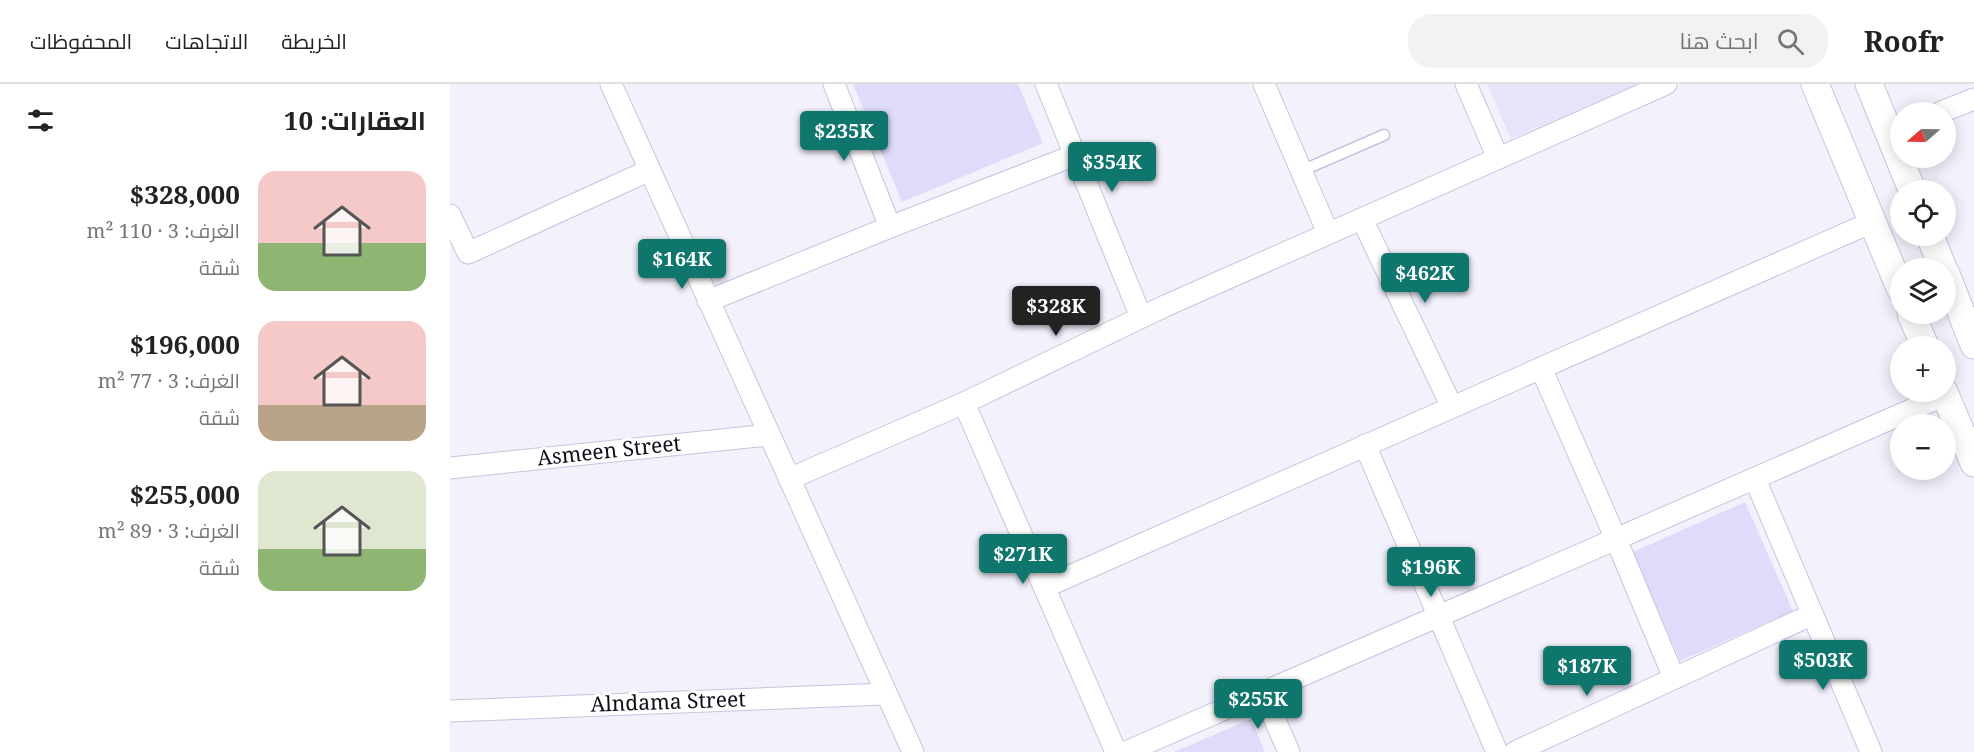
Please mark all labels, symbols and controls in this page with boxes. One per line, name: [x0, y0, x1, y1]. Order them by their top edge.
search box: [1408, 14, 1828, 68]
text: Roofr: [1864, 22, 1944, 60]
text: ابحث هنا: [1679, 25, 1759, 55]
icon: search: [1774, 25, 1807, 58]
text: المحفوظات: [30, 27, 132, 55]
text: الاتجاهات: [165, 27, 248, 55]
text: الخريطة: [281, 27, 347, 55]
text: العقارات: 10: [284, 102, 426, 138]
north arrow: [1890, 102, 1956, 168]
map controls: [1890, 102, 1956, 480]
icon: filters: [24, 104, 57, 137]
pin: $235K: [802, 111, 886, 162]
text: $235K: [814, 117, 874, 144]
pin: $354K: [1070, 142, 1154, 193]
text: $354K: [1082, 148, 1142, 175]
text: $328,000: [130, 176, 240, 212]
button: locate: [1890, 180, 1956, 246]
icon: home: [306, 195, 378, 267]
text: الغرف: 3 · 110 m²: [87, 217, 240, 244]
pin: $164K: [640, 239, 724, 290]
text: $164K: [652, 245, 712, 272]
pin: $462K: [1383, 253, 1467, 304]
text: شقة: [199, 254, 240, 281]
button: layers: [1890, 258, 1956, 324]
text: $462K: [1395, 259, 1455, 286]
pin: $328K: [1014, 286, 1098, 337]
text: $328K: [1026, 292, 1086, 319]
text: $196,000: [130, 326, 240, 362]
button: +: [1890, 336, 1956, 402]
icon: home: [306, 345, 378, 417]
text: الغرف: 3 · 77 m²: [98, 367, 240, 394]
text: شقة: [199, 404, 240, 431]
button: −: [1890, 414, 1956, 480]
street label: Asmeen Street: [536, 429, 682, 471]
text: $255,000: [130, 476, 240, 512]
icon: home: [306, 495, 378, 567]
text: الغرف: 3 · 89 m²: [98, 517, 240, 544]
pin: $271K: [981, 534, 1065, 585]
text: $271K: [993, 540, 1053, 567]
pin: $196K: [1389, 547, 1473, 598]
text: $196K: [1401, 553, 1461, 580]
text: شقة: [199, 554, 240, 581]
pin: $503K: [1781, 640, 1865, 691]
pin: $187K: [1545, 646, 1629, 697]
text: $503K: [1793, 646, 1853, 673]
text: $187K: [1557, 652, 1617, 679]
pin: $255K: [1216, 679, 1300, 730]
street label: Alndama Street: [590, 684, 746, 718]
text: $255K: [1228, 685, 1288, 712]

